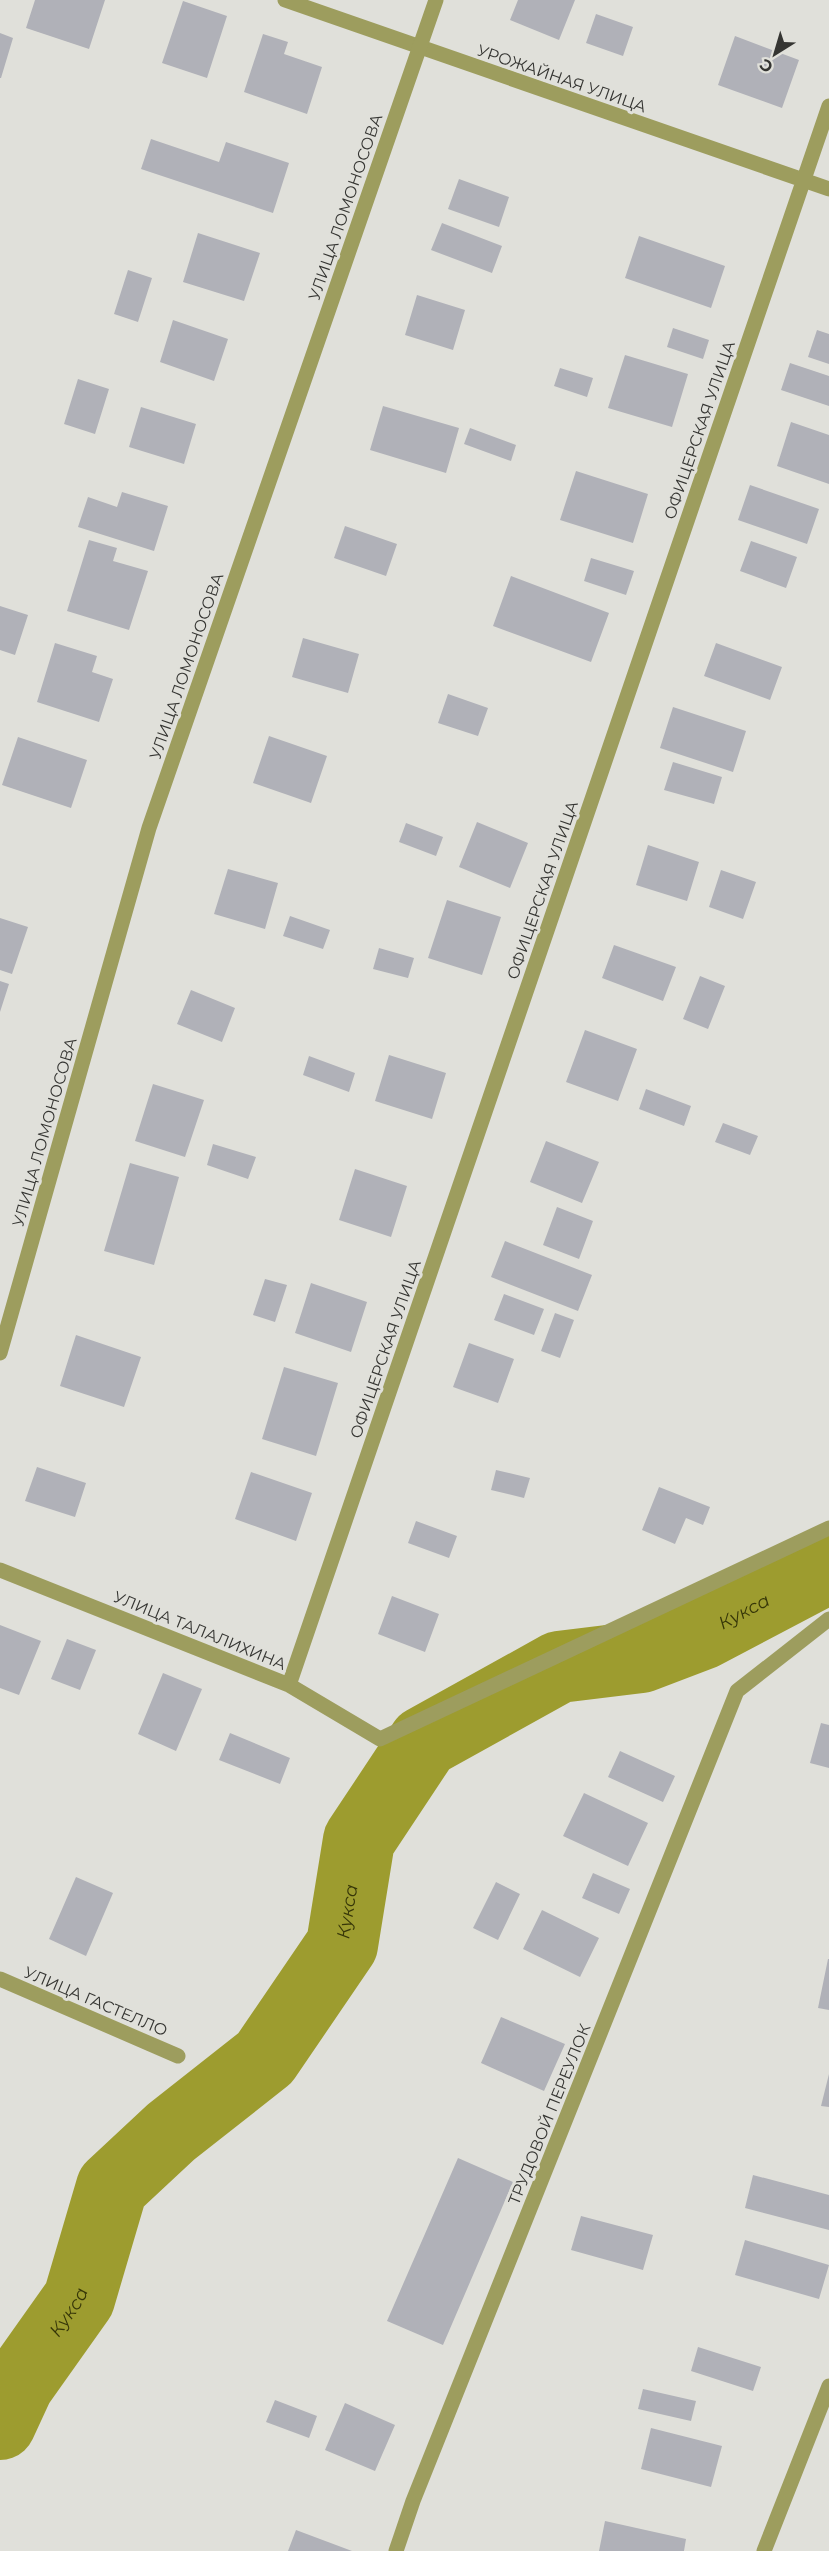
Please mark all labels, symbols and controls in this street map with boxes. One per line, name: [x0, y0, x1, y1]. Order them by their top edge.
north arrow: [745, 24, 805, 84]
street label: УРОЖАЙНАЯ УЛИЦА: [475, 41, 649, 116]
text: С: [756, 54, 777, 77]
street label: УЛИЦА ЛОМОНОСОВА: [305, 111, 386, 303]
street label: ОФИЦЕРСКАЯ УЛИЦА: [660, 338, 739, 522]
street label: УЛИЦА ЛОМОНОСОВА: [146, 570, 227, 762]
street label: ОФИЦЕРСКАЯ УЛИЦА: [503, 798, 582, 982]
street label: УЛИЦА ЛОМОНОСОВА: [8, 1035, 81, 1229]
street label: ОФИЦЕРСКАЯ УЛИЦА: [346, 1257, 425, 1441]
street label: УЛИЦА ТАЛАЛИХИНА: [111, 1587, 289, 1674]
water label: Кукса: [715, 1589, 774, 1634]
water label: Кукса: [332, 1883, 363, 1941]
street label: УЛИЦА ГАСТЕЛЛО: [21, 1963, 170, 2040]
street label: ТРУДОВОЙ ПЕРЕУЛОК: [504, 2021, 594, 2207]
water label: Кукса: [45, 2285, 93, 2341]

